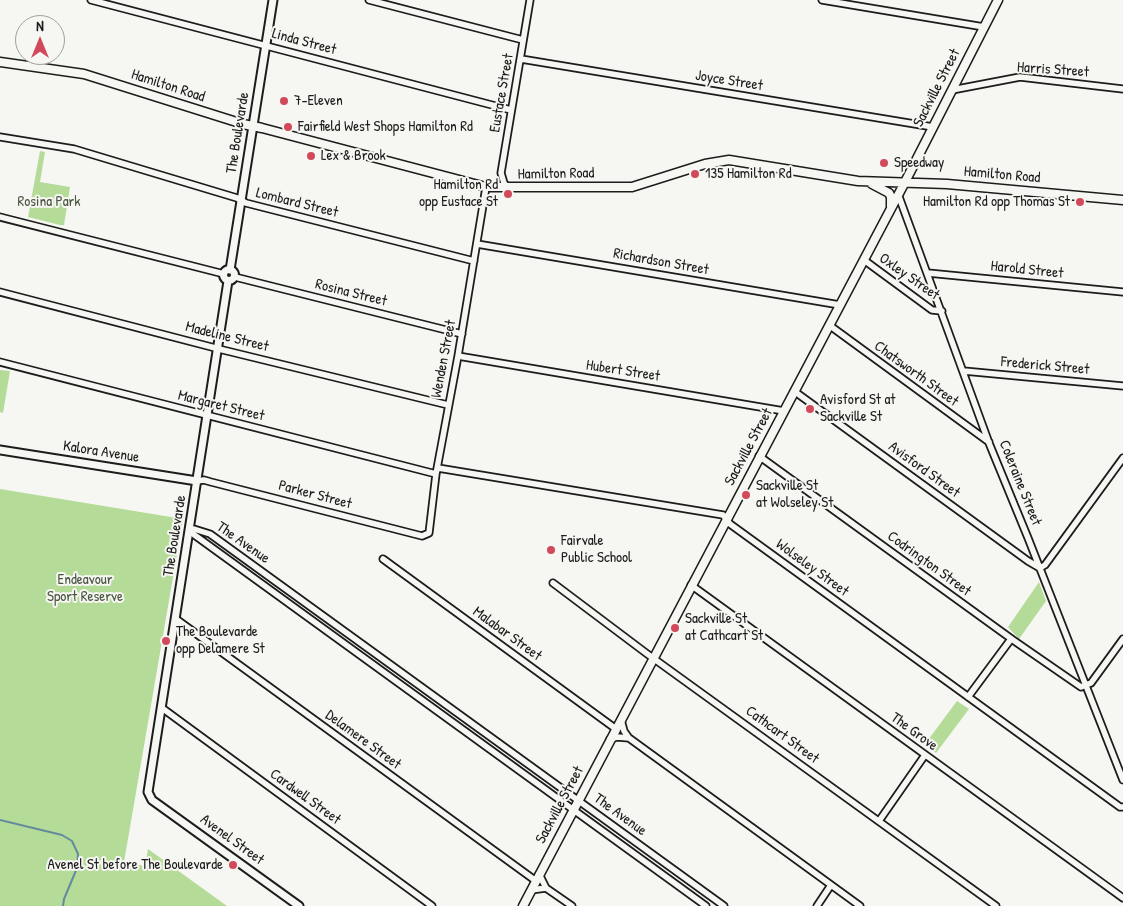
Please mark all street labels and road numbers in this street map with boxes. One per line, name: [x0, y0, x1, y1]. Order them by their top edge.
street label: Linda Street: [270, 25, 338, 59]
street label: Sackville Street: [910, 46, 964, 130]
street label: Eustace Street: [486, 52, 518, 134]
street label: Harris Street: [1016, 59, 1090, 81]
street label: Hamilton Road: [129, 66, 207, 106]
street label: Joyce Street: [694, 67, 764, 95]
street label: The Boulevarde: [223, 91, 253, 175]
street label: Hamilton Road: [963, 163, 1041, 187]
street label: Hamilton Road: [518, 164, 594, 184]
street label: Lombard Street: [254, 184, 340, 222]
street label: Richardson Street: [612, 245, 710, 279]
street label: Oxley Street: [875, 250, 943, 304]
street label: Harold Street: [990, 257, 1064, 283]
street label: Rosina Street: [313, 275, 389, 311]
street label: Madeline Street: [184, 318, 270, 356]
street label: Wenden Street: [428, 319, 460, 399]
street label: Chatsworth Street: [870, 337, 962, 411]
street label: Frederick Street: [1000, 353, 1090, 379]
street label: Hubert Street: [585, 356, 661, 386]
street label: Margaret Street: [176, 387, 266, 425]
street label: Sackville Street: [721, 405, 777, 489]
street label: Kalora Avenue: [62, 437, 140, 467]
street label: Avisford Street: [885, 438, 963, 502]
street label: Coleraine Street: [995, 438, 1045, 528]
street label: Parker Street: [276, 477, 354, 513]
street label: The Boulevarde: [160, 494, 190, 578]
street label: The Avenue: [213, 518, 273, 568]
street label: Codrington Street: [884, 528, 974, 600]
street label: Wolseley Street: [772, 536, 852, 600]
street label: Malabar Street: [469, 603, 545, 665]
street label: Cathcart Street: [742, 702, 822, 768]
street label: Delamere Street: [322, 706, 404, 774]
street label: The Grove: [887, 709, 941, 755]
street label: Sackville Street: [532, 763, 588, 847]
street label: Cardwell Street: [266, 765, 344, 829]
street label: The Avenue: [590, 790, 650, 840]
street label: Avenel Street: [197, 811, 267, 869]

